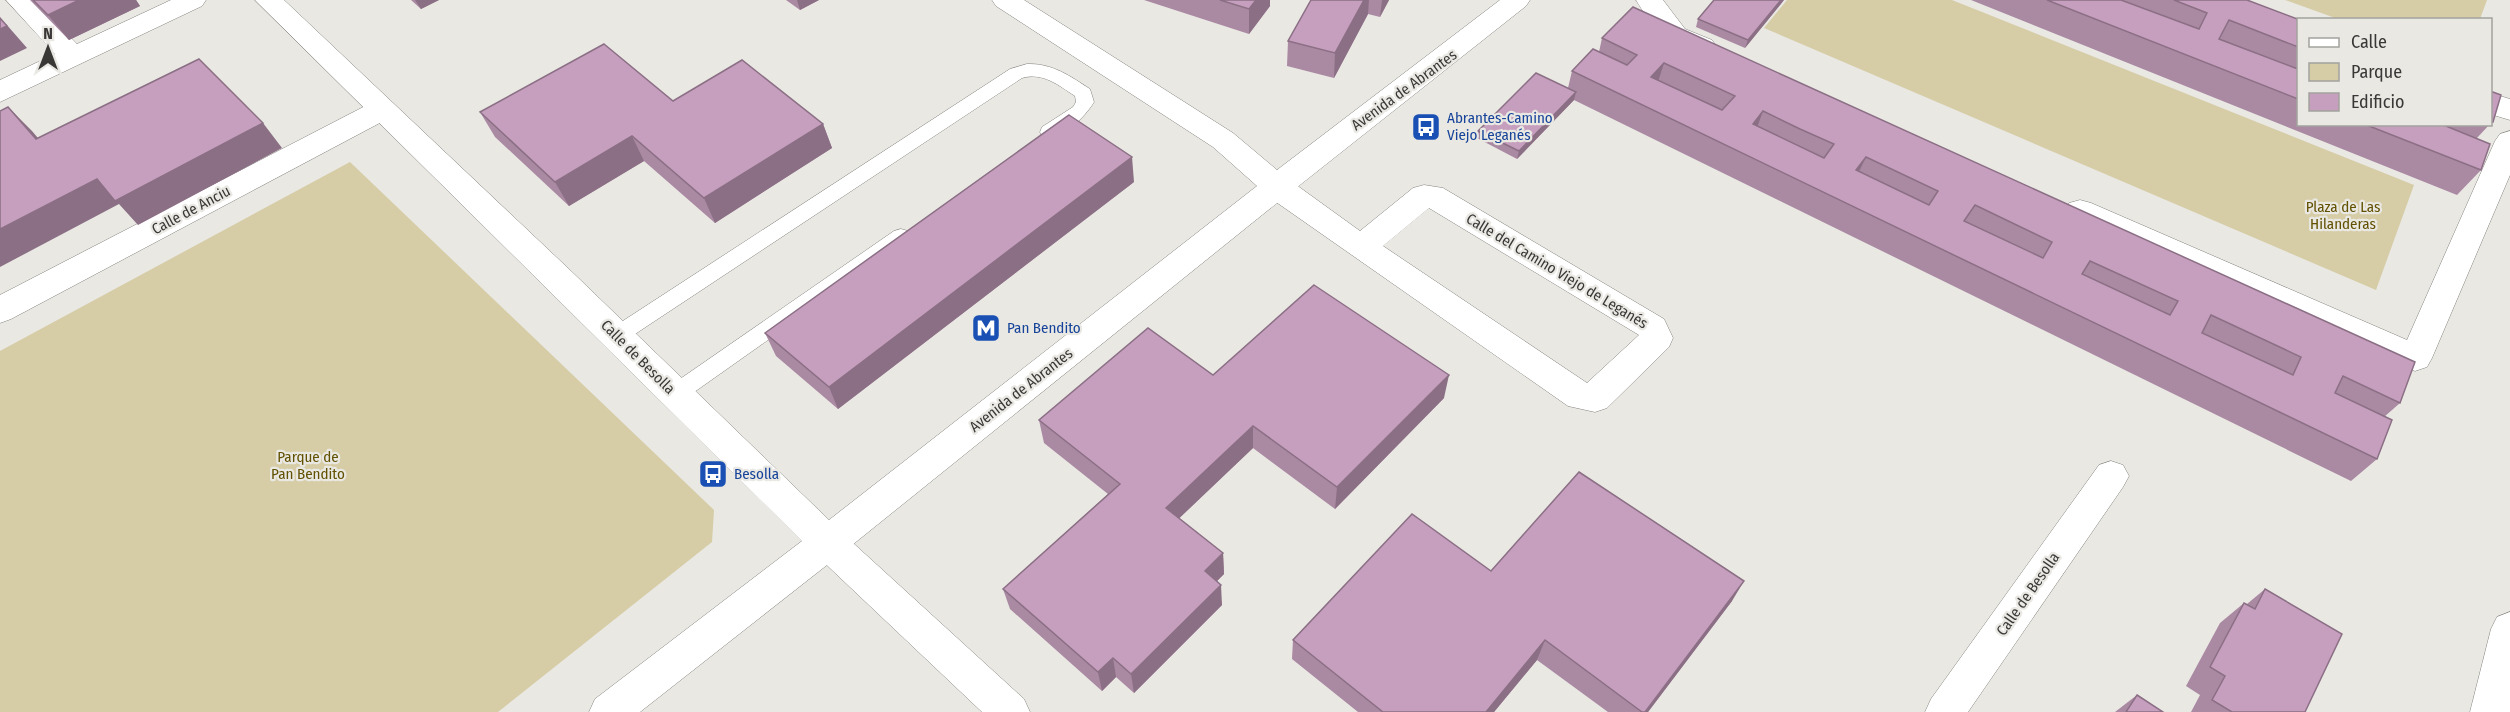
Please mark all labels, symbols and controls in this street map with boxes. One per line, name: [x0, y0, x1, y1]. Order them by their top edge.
north arrow: [18, 18, 78, 78]
legend: [2297, 18, 2492, 126]
text: N: [43, 24, 53, 43]
text: Calle: [2351, 31, 2387, 53]
street label: Avenida de Abrantes: [1348, 46, 1460, 134]
text: Parque: [2351, 61, 2402, 83]
text: Edificio: [2351, 91, 2404, 113]
place label: Abrantes-Camino Viejo Leganés: [1447, 109, 1553, 144]
bus stop icon: Abrantes-Camino Viejo Leganés: [1410, 111, 1442, 143]
street label: Calle de Anciu: [149, 182, 233, 238]
park label: Plaza de Las Hilanderas: [2306, 198, 2380, 233]
street label: Calle del Camino Viejo de Leganés: [1463, 210, 1651, 332]
metro station icon: Pan Bendito: [970, 312, 1002, 344]
street label: Calle de Besolla: [597, 316, 679, 398]
place label: Pan Bendito: [1007, 319, 1081, 337]
street label: Avenida de Abrantes: [966, 344, 1076, 436]
park label: Parque de Pan Bendito: [271, 448, 345, 483]
bus stop icon: Besolla: [697, 458, 729, 490]
place label: Besolla: [734, 465, 779, 483]
street label: Calle de Besolla: [1993, 549, 2063, 639]

